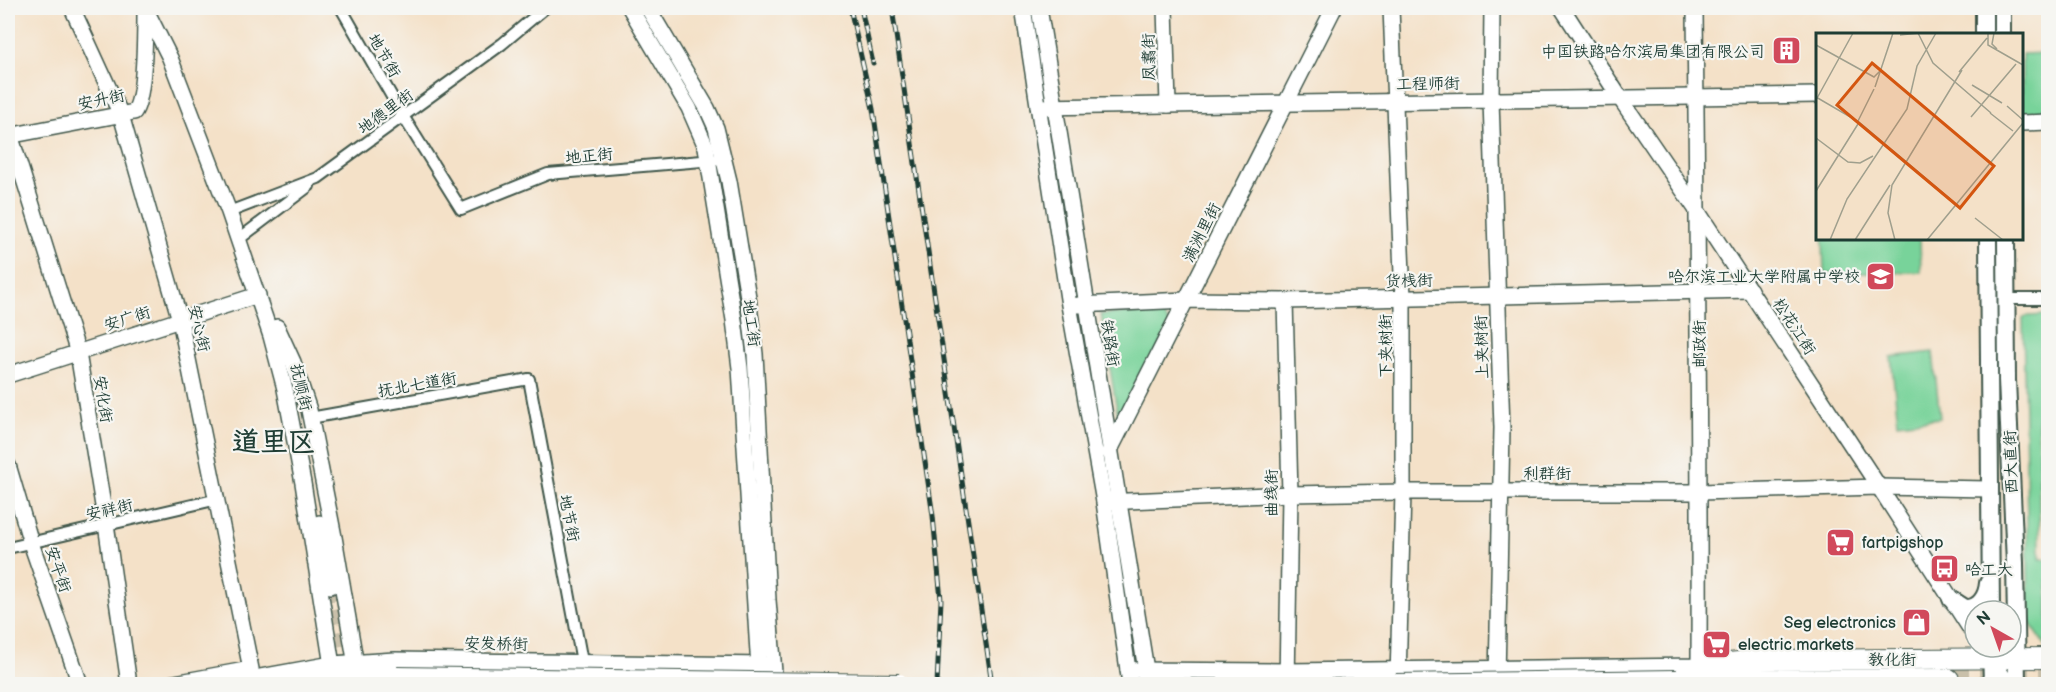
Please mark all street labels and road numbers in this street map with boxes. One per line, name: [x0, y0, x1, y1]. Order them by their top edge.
street label: 地节街: [363, 30, 404, 81]
street label: 凤翥街: [1140, 33, 1159, 81]
street label: 工程师街: [1396, 74, 1460, 95]
street label: 安升街: [76, 86, 127, 115]
street label: 地德里街: [354, 86, 417, 139]
street label: 地正街: [564, 145, 614, 168]
street label: 满洲里街: [1179, 200, 1225, 266]
street label: 货栈街: [1385, 272, 1433, 291]
street label: 松花江街: [1768, 295, 1819, 359]
street label: 地工街: [738, 298, 763, 348]
street label: 安广街: [102, 303, 153, 336]
street label: 安心街: [184, 303, 213, 354]
street label: 下夹树街: [1377, 314, 1396, 378]
street label: 上夹树街: [1472, 315, 1493, 379]
street label: 铁路街: [1096, 318, 1123, 368]
street label: 邮政街: [1691, 320, 1710, 368]
street label: 抚顺街: [286, 362, 315, 413]
street label: 抚北七道街: [376, 369, 458, 402]
street label: 安化街: [89, 374, 116, 424]
street label: 西大直街: [2001, 430, 2022, 494]
street label: 利群街: [1523, 465, 1571, 484]
street label: 曲线街: [1263, 469, 1282, 517]
street label: 地节街: [555, 493, 582, 544]
street label: 安祥街: [84, 496, 135, 525]
street label: 安平街: [41, 544, 74, 595]
street label: 安发桥街: [464, 634, 528, 655]
street label: 教化街: [1868, 651, 1916, 670]

